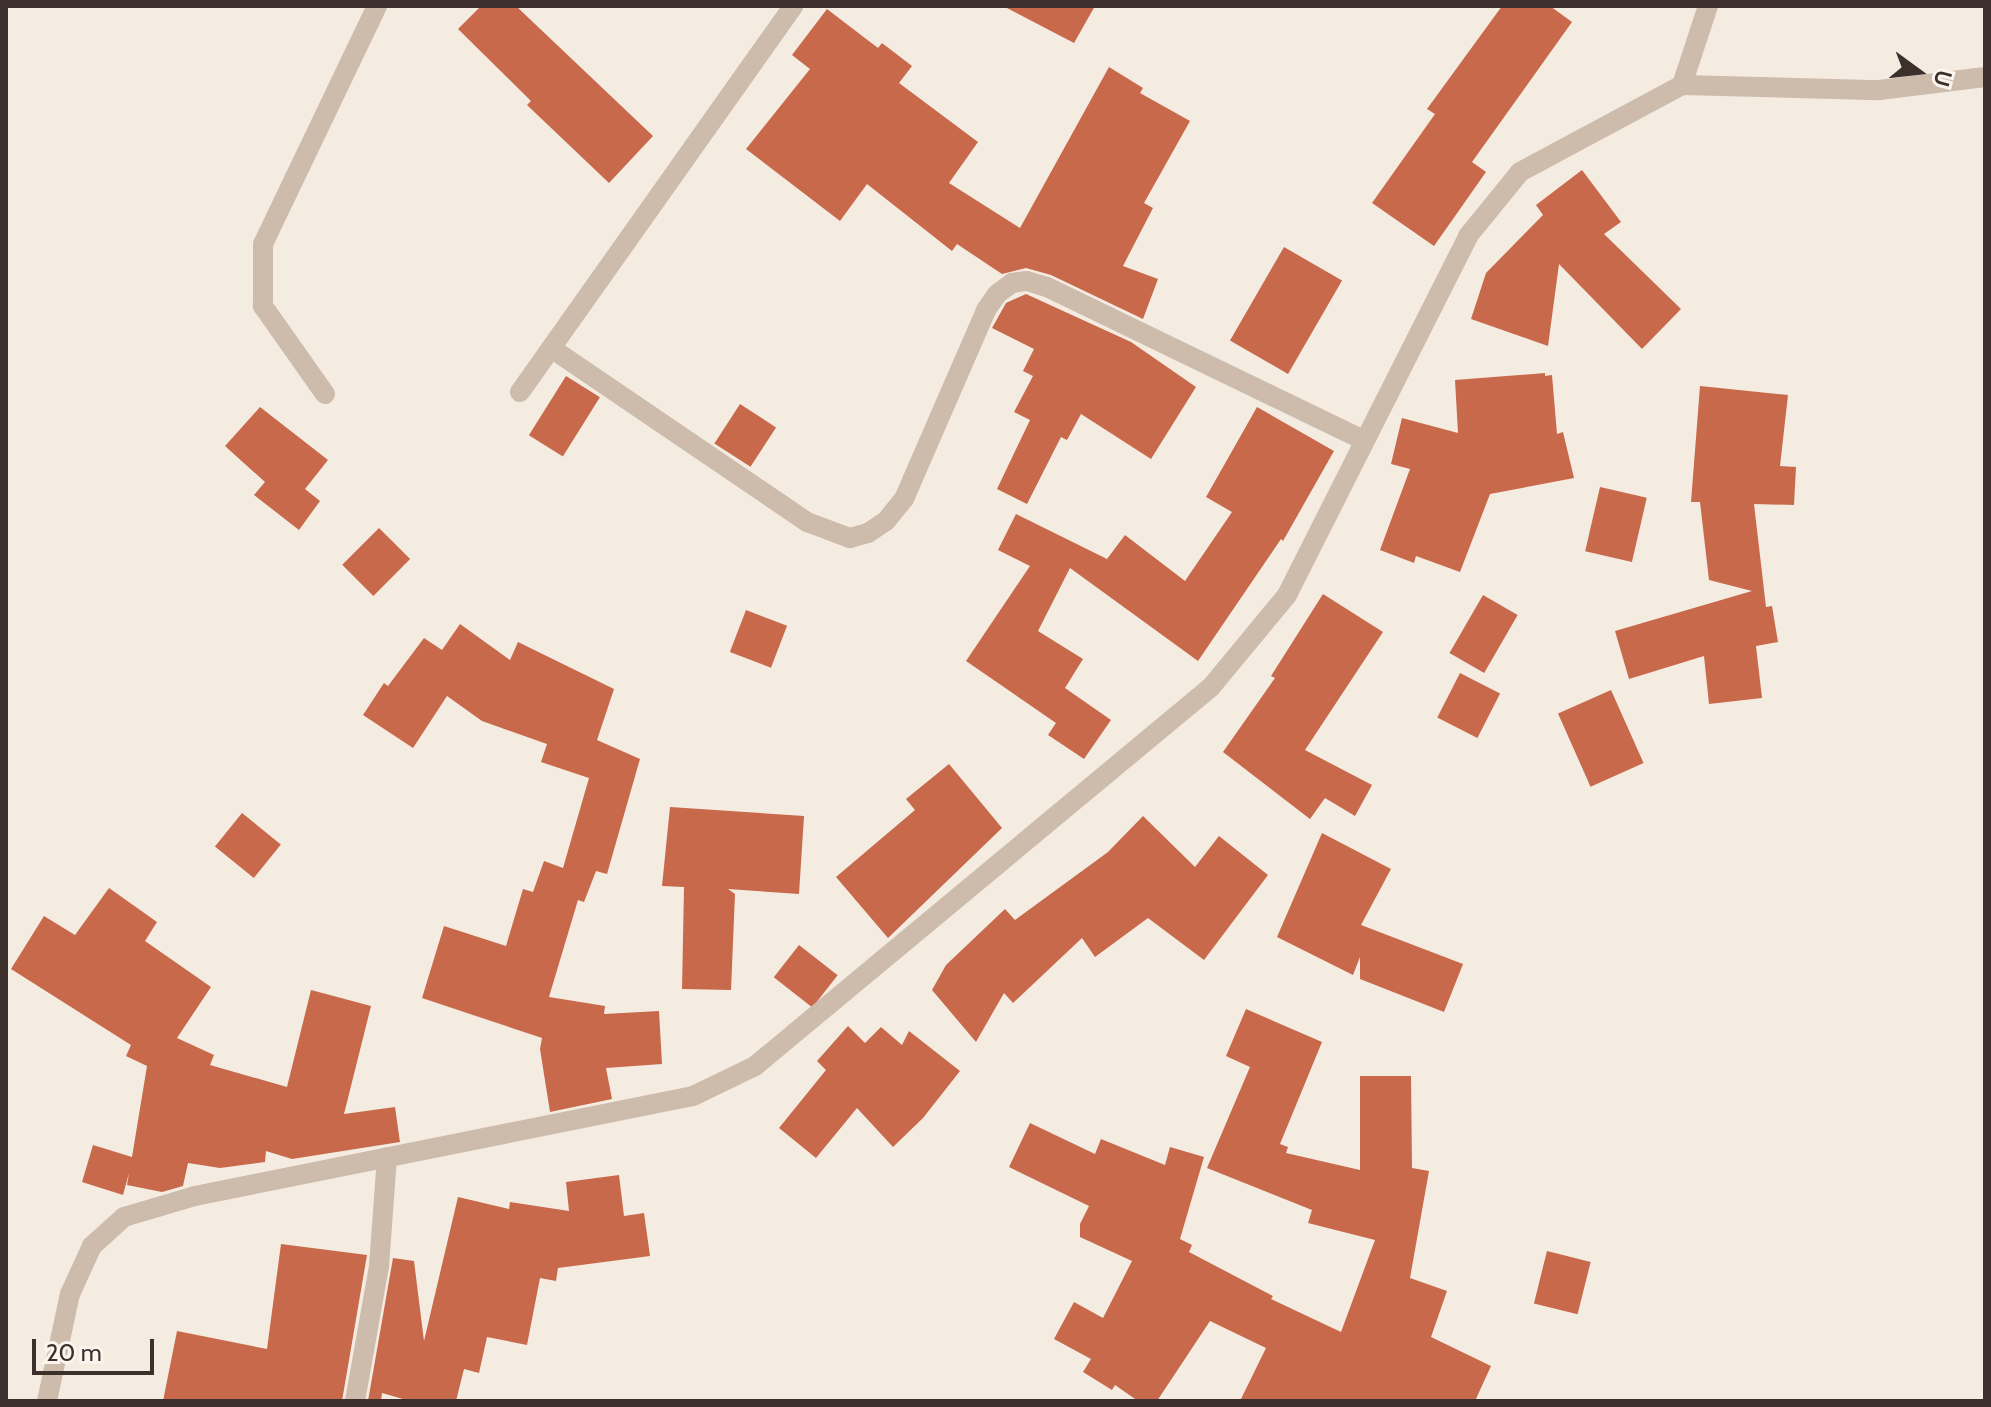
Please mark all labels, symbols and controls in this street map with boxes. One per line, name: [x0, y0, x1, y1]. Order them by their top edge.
north arrow: [1879, 32, 1959, 112]
text: U: [1928, 67, 1958, 89]
scale bar: [36, 1323, 158, 1373]
text: 20 m: [46, 1338, 102, 1367]

